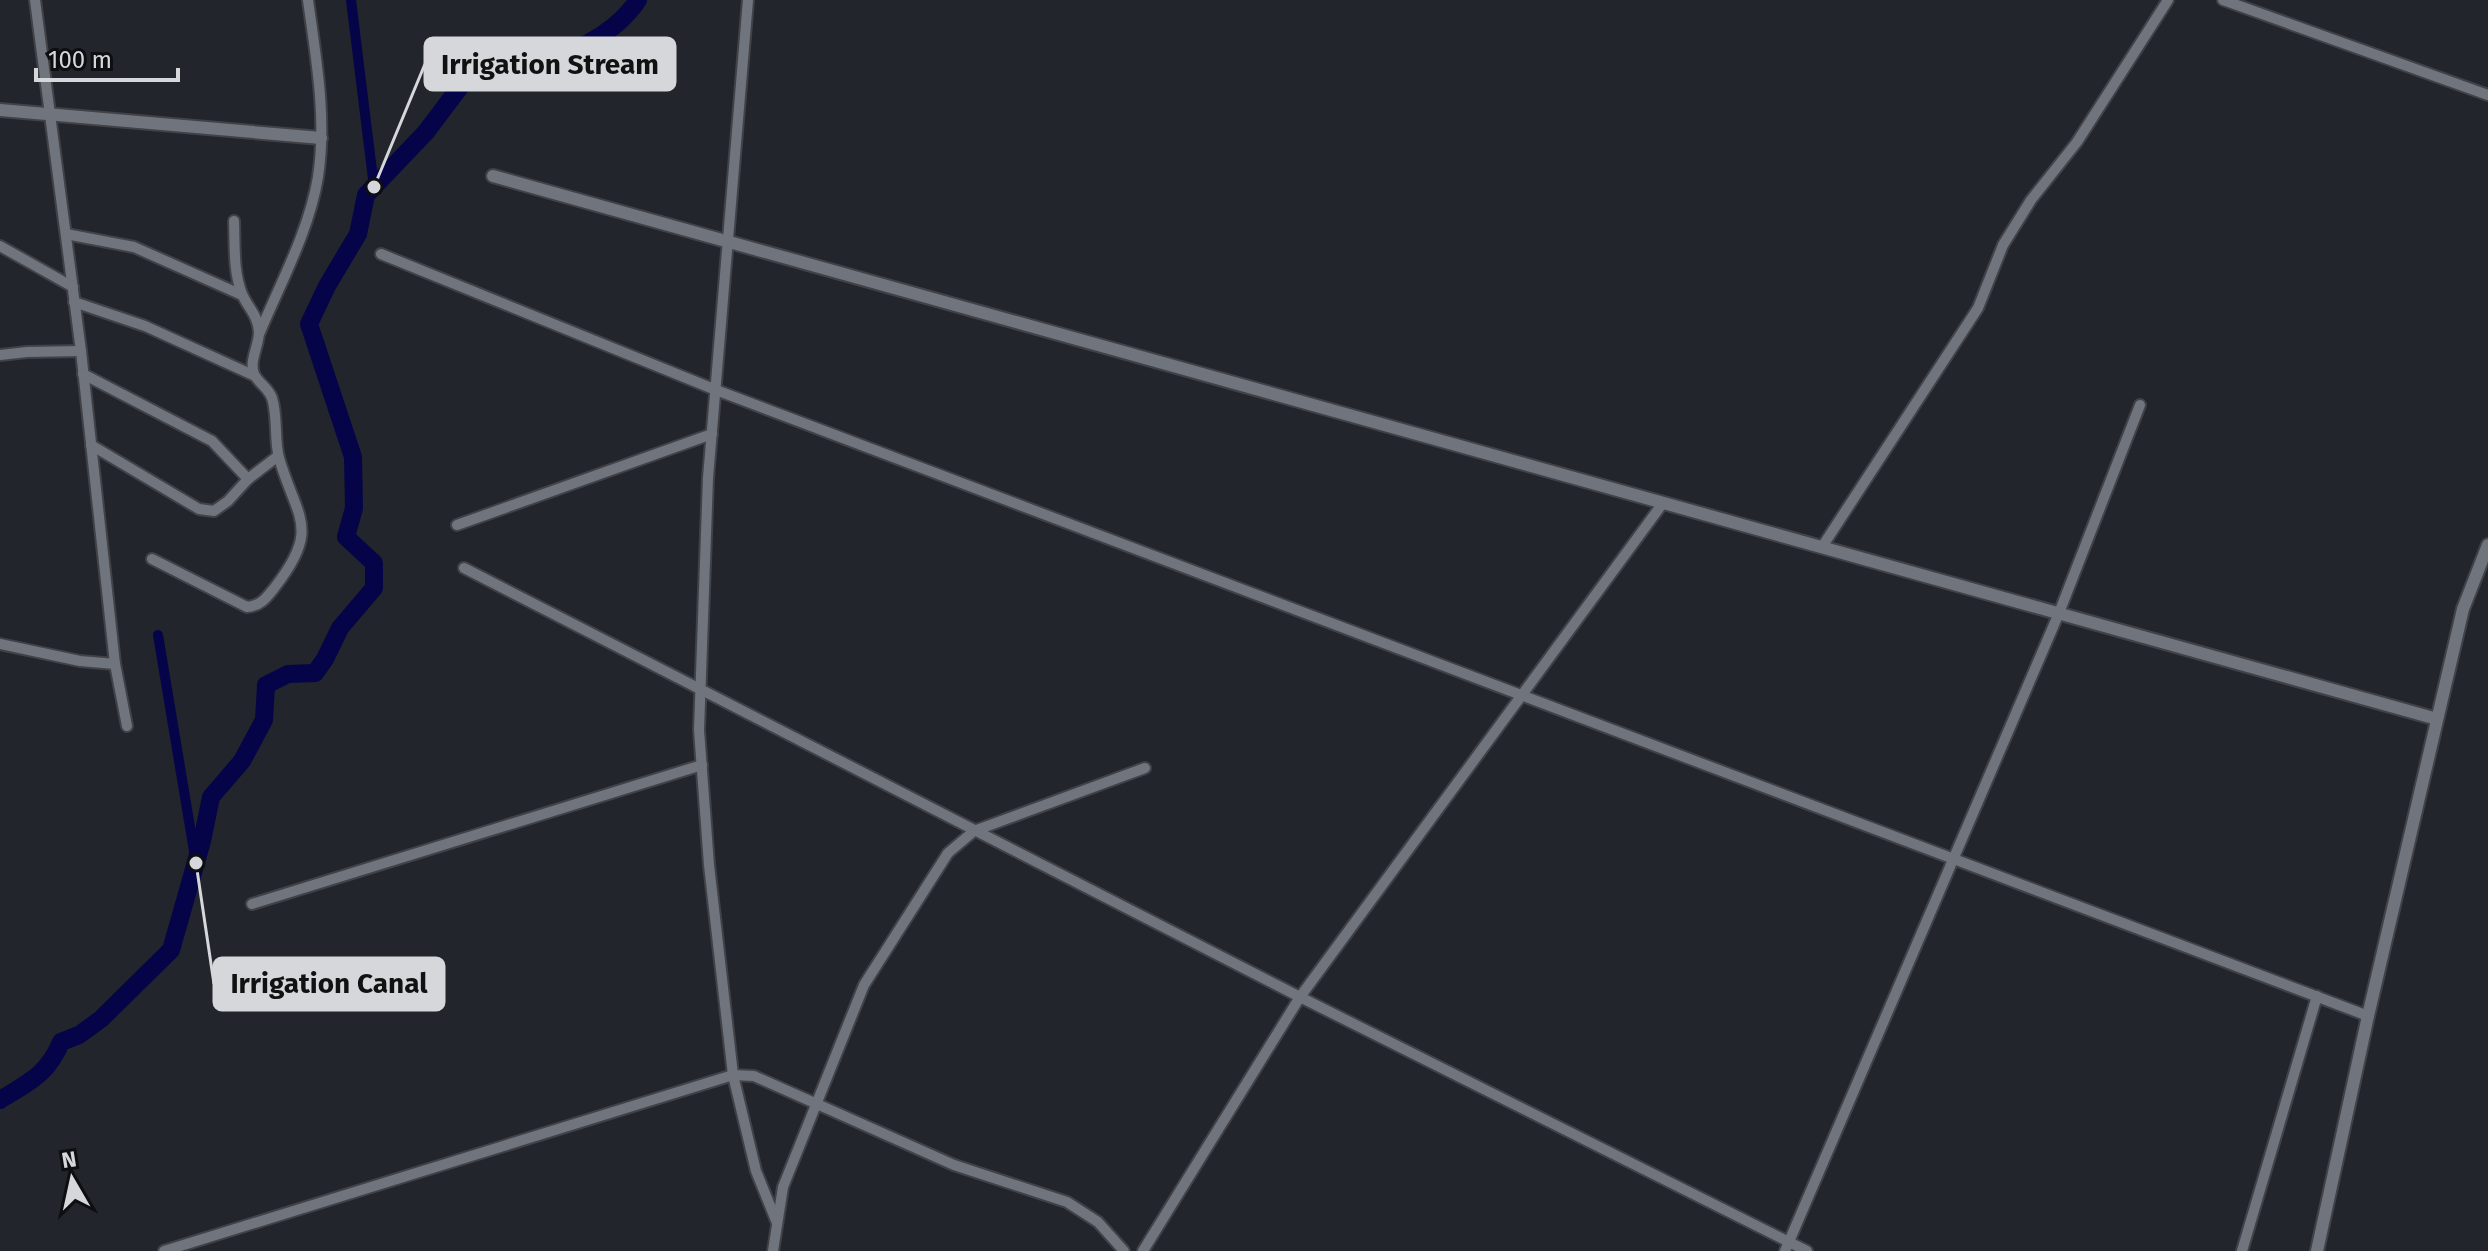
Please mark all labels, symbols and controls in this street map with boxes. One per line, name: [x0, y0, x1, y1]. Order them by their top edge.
scale bar: [36, 32, 178, 82]
callout: Irrigation Stream: [425, 38, 675, 90]
text: 100 m: [48, 46, 112, 74]
text: Irrigation Stream: [441, 48, 659, 81]
callout: Irrigation Canal: [214, 958, 444, 1010]
text: Irrigation Canal: [230, 967, 428, 1000]
north arrow: [32, 1139, 112, 1219]
text: N: [60, 1145, 78, 1174]

